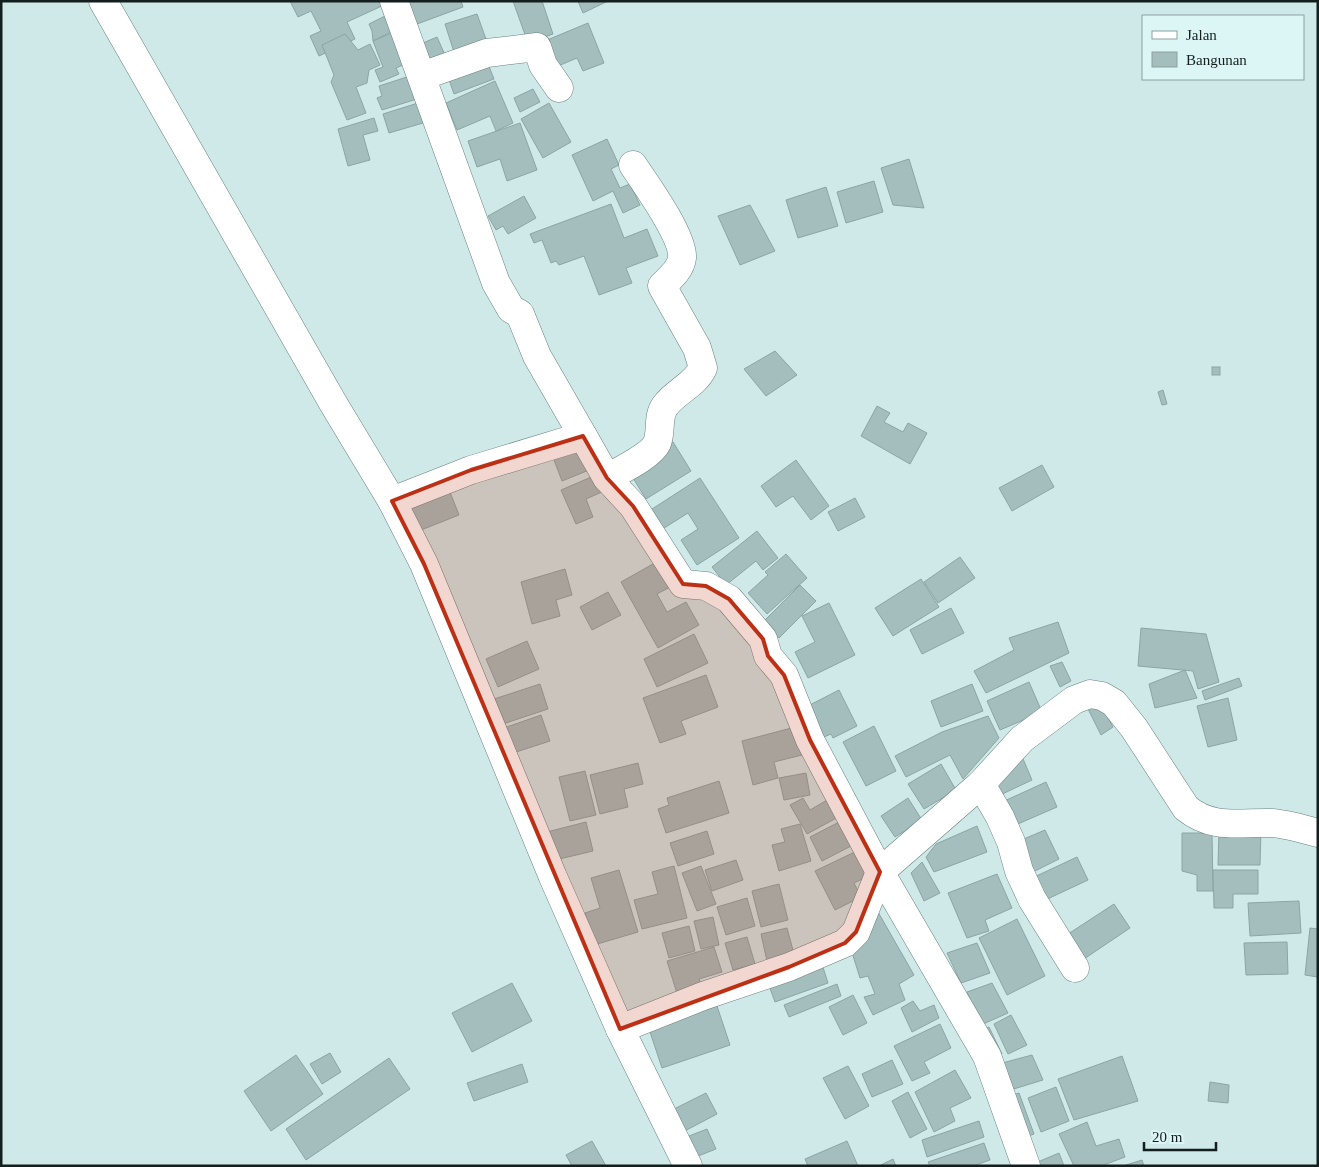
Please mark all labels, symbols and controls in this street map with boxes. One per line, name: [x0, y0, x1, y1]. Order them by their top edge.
legend: [1142, 15, 1304, 80]
text: Jalan: [1186, 27, 1217, 43]
text: Bangunan: [1186, 52, 1247, 68]
scale bar: [1144, 1120, 1216, 1152]
text: 20 m: [1152, 1129, 1183, 1145]

